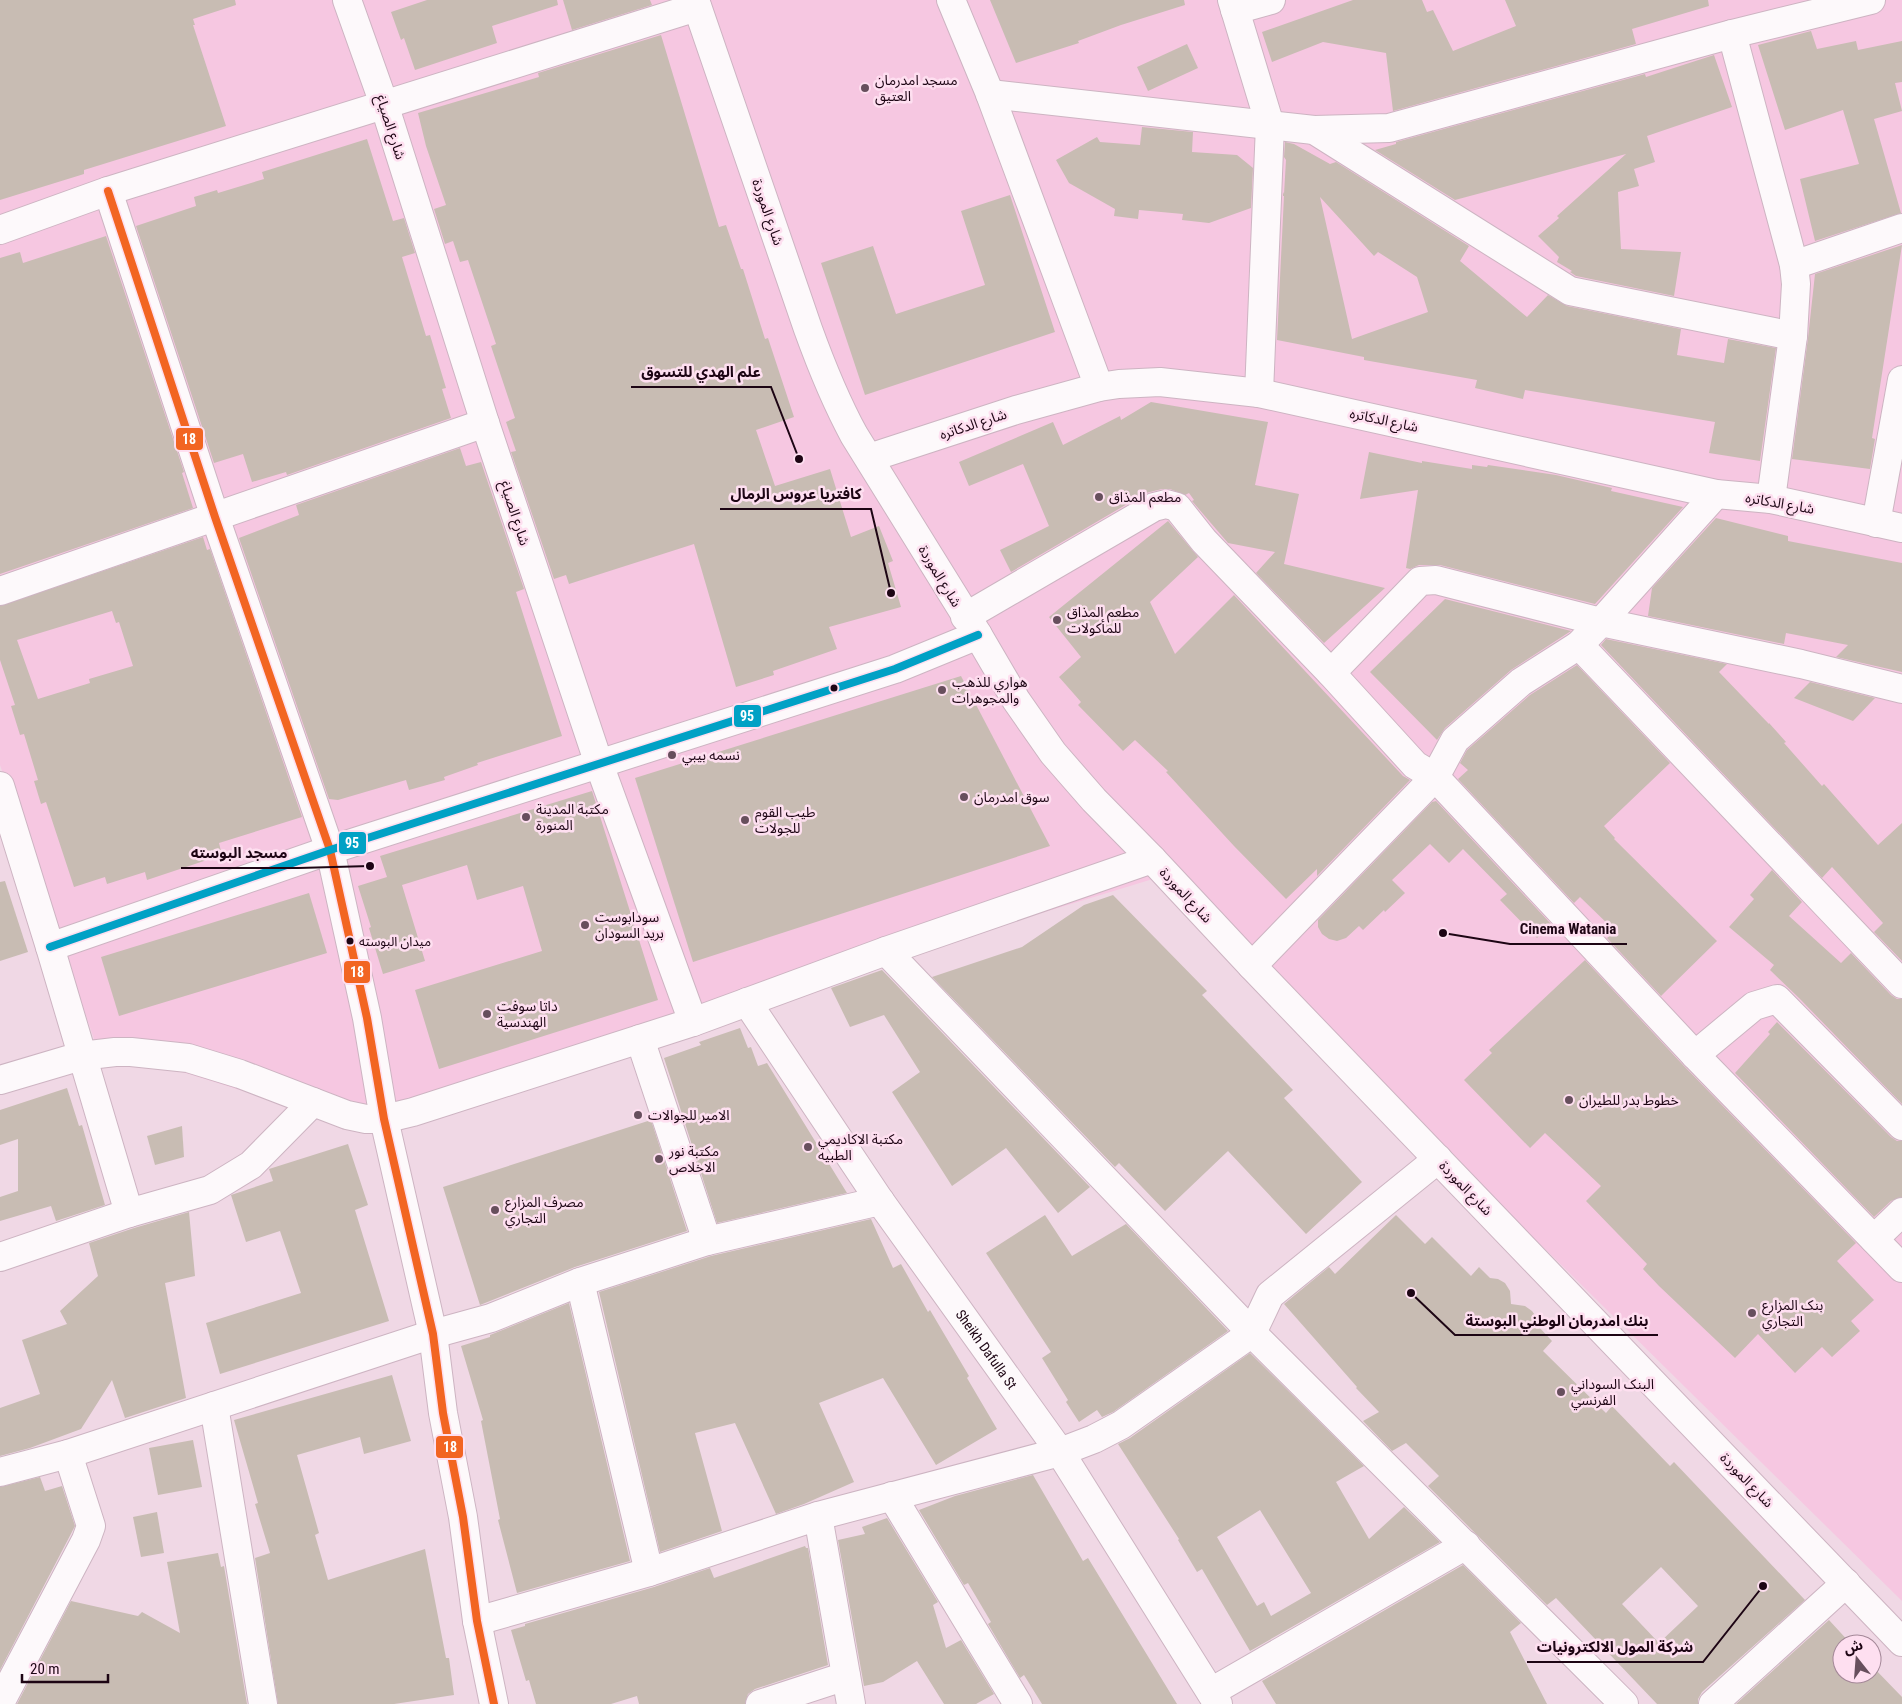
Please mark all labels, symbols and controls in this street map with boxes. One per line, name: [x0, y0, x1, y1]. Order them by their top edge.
place label: مسجد امدرمان العتيق: [875, 72, 958, 106]
marker: مسجد امدرمان العتيق: [859, 82, 871, 94]
street label: شارع الصياغ: [370, 93, 409, 162]
street label: شارع الموردة: [746, 177, 787, 248]
callout: علم الهدي للتسوق: [631, 357, 771, 387]
text: علم الهدي للتسوق: [641, 363, 761, 383]
street label: شارع الدكاتره: [1348, 405, 1420, 438]
street label: شارع الدكاتره: [937, 406, 1010, 445]
line badge: 18: [175, 427, 204, 451]
text: 18: [182, 431, 196, 447]
street label: شارع الصياغ: [494, 479, 533, 548]
callout: كافتريا عروس الرمال: [720, 479, 871, 509]
text: كافتريا عروس الرمال: [730, 485, 862, 503]
place label: مطعم المذاق: [1109, 489, 1181, 508]
street label: شارع الدكاتره: [1744, 489, 1816, 520]
marker: مطعم المذاق: [1093, 491, 1105, 503]
street label: شارع الموردة: [913, 542, 965, 611]
place label: مطعم المذاق للمأكولات: [1067, 604, 1139, 637]
marker: مطعم المذاق للمأكولات: [1051, 614, 1063, 626]
place label: هواري للذهب والمجوهرات: [952, 674, 1028, 707]
unlabelled marker: [829, 683, 839, 693]
marker: هواري للذهب والمجوهرات: [936, 684, 948, 696]
line badge: 95: [733, 704, 762, 728]
text: 95: [740, 708, 754, 724]
place label: نسمه بيبي: [682, 747, 740, 766]
marker: نسمه بيبي: [666, 749, 678, 761]
place label: سوق امدرمان: [974, 789, 1049, 806]
marker: سوق امدرمان: [958, 791, 970, 803]
place label: مكتبة المدينة المنورة: [536, 801, 609, 834]
place label: طيب القوم للجولات: [755, 804, 816, 837]
marker: مكتبة المدينة المنورة: [520, 811, 532, 823]
marker: طيب القوم للجولات: [739, 814, 751, 826]
line badge: 95: [338, 831, 367, 855]
text: 95: [345, 835, 359, 851]
callout: مسجد البوسته: [181, 838, 298, 868]
text: مسجد البوسته: [191, 844, 287, 862]
street label: شارع الموردة: [1154, 864, 1215, 928]
place label: سودابوست بريد السودان: [595, 909, 664, 942]
callout: Cinema Watania: [1510, 914, 1627, 944]
marker: سودابوست بريد السودان: [579, 919, 591, 931]
text: Cinema Watania: [1520, 920, 1616, 938]
place label: ميدان البوسته: [359, 934, 431, 950]
marker: ميدان البوسته: [345, 936, 355, 946]
line badge: 18: [343, 960, 371, 984]
text: 18: [350, 964, 364, 980]
place label: داتا سوفت الهندسية: [497, 998, 558, 1031]
marker: داتا سوفت الهندسية: [481, 1008, 493, 1020]
place label: خطوط بدر للطيران: [1579, 1092, 1679, 1109]
marker: خطوط بدر للطيران: [1563, 1094, 1575, 1106]
place label: الامير للجوالات: [648, 1107, 730, 1124]
marker: الامير للجوالات: [632, 1109, 644, 1121]
place label: مكتبة الاكاديمي الطبيه: [818, 1131, 903, 1163]
marker: مكتبة الاكاديمي الطبيه: [802, 1141, 814, 1153]
place label: مكتبة نور الاخلاص: [668, 1143, 719, 1176]
marker: مكتبة نور الاخلاص: [653, 1153, 665, 1165]
street label: شارع الموردة: [1434, 1158, 1496, 1221]
place label: مصرف المزارع التجاري: [505, 1194, 584, 1229]
marker: مصرف المزارع التجاري: [489, 1204, 501, 1216]
place label: بنک المزارع التجاري: [1762, 1297, 1823, 1332]
callout: بنك امدرمان الوطني البوستة: [1455, 1305, 1658, 1335]
street label: Sheikh Dafulla St: [953, 1307, 1020, 1392]
marker: بنک المزارع التجاري: [1746, 1307, 1758, 1319]
text: بنك امدرمان الوطني البوستة: [1465, 1312, 1649, 1332]
place label: البنک السوداني الفرنسي: [1571, 1376, 1654, 1411]
marker: البنک السوداني الفرنسي: [1555, 1386, 1567, 1398]
line badge: 18: [435, 1435, 464, 1459]
text: 18: [443, 1439, 457, 1455]
street label: شارع الموردة: [1715, 1450, 1777, 1513]
callout: شركة المول الالكترونيات: [1527, 1632, 1703, 1662]
north arrow: [1832, 1634, 1882, 1684]
text: ش: [1842, 1636, 1865, 1657]
text: شركة المول الالكترونيات: [1537, 1638, 1693, 1656]
scale bar: [22, 1652, 109, 1684]
text: 20 m: [30, 1660, 60, 1678]

